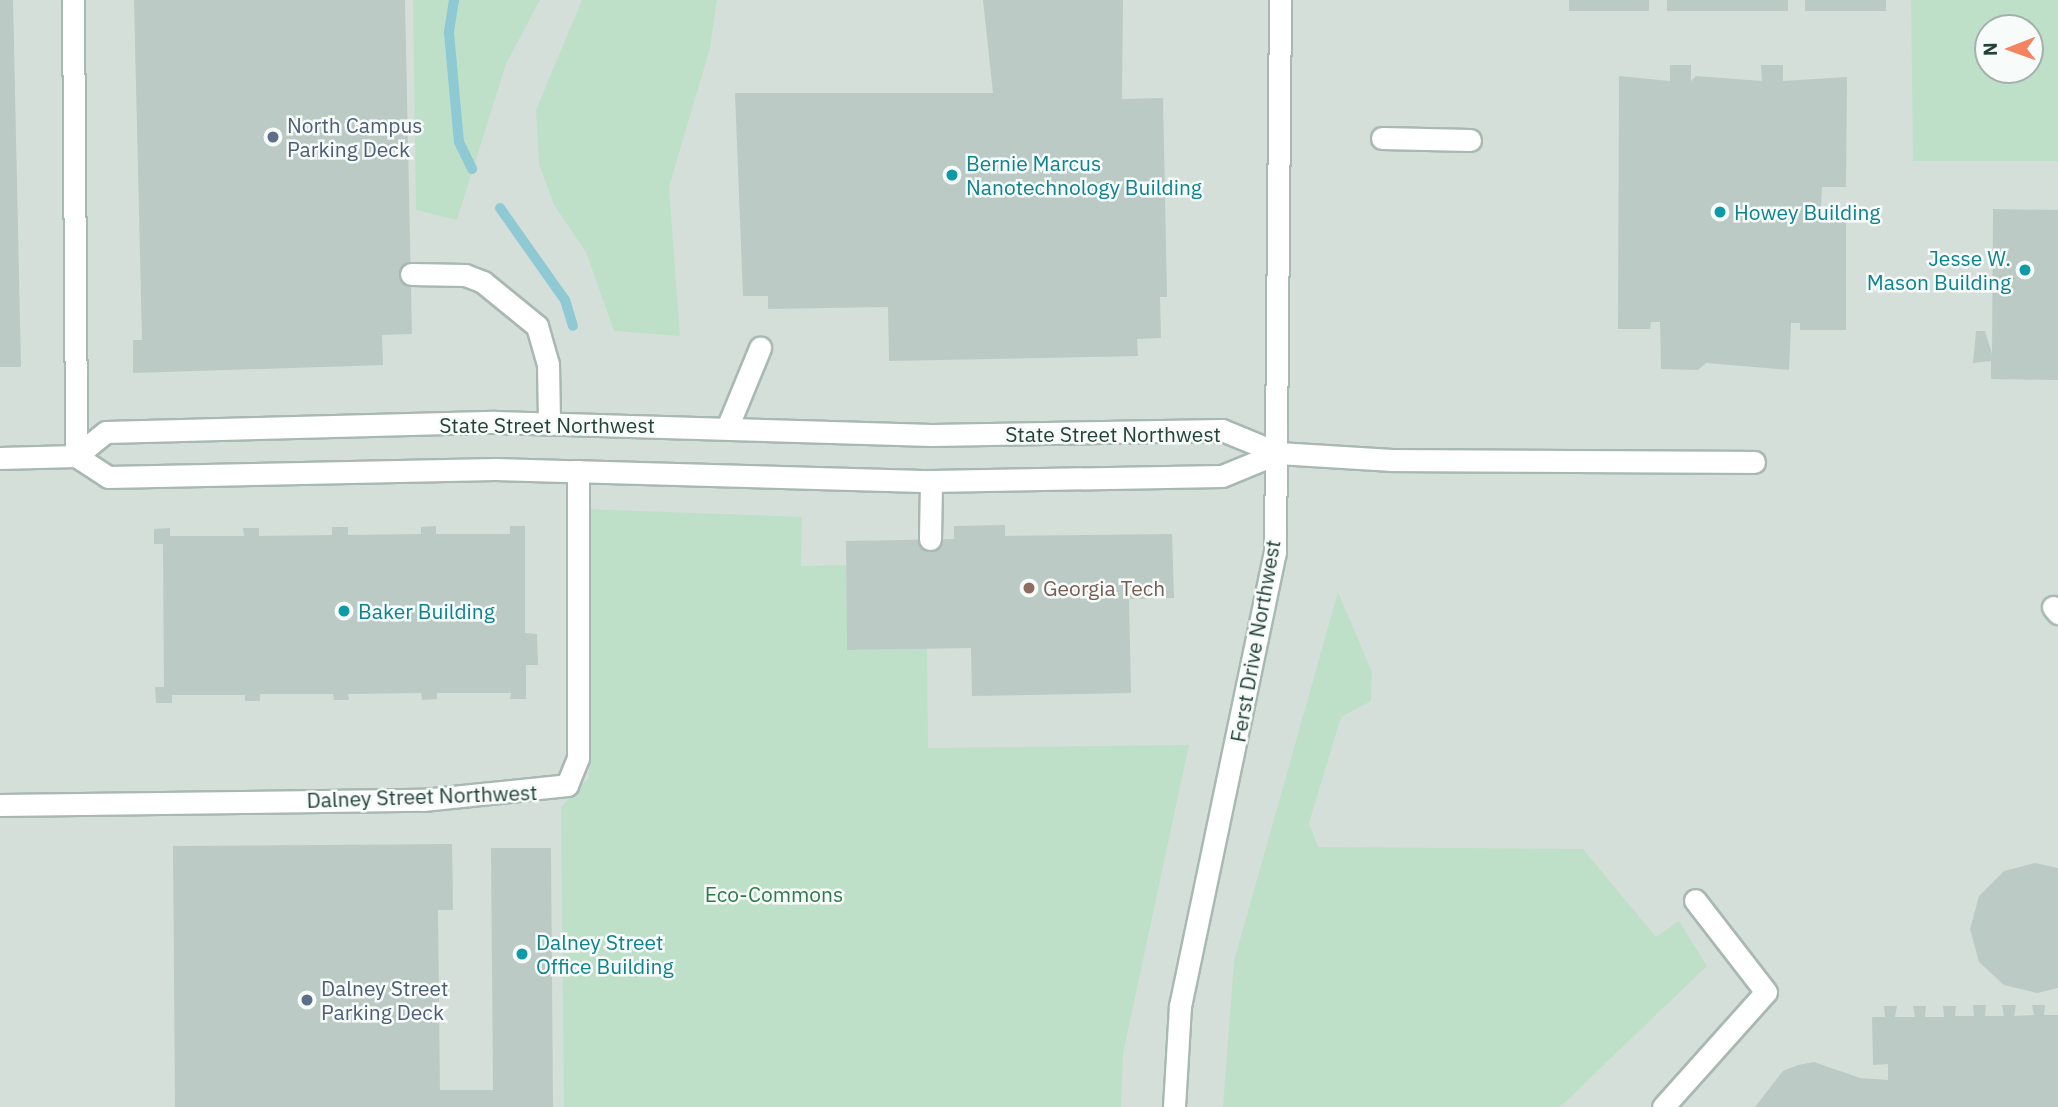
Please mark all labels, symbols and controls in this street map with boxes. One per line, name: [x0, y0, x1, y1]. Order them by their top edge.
north arrow: [1974, 14, 2044, 84]
text: N: [1978, 42, 2002, 56]
place label: North Campus Parking Deck: [287, 112, 423, 162]
marker: North Campus Parking Deck: [265, 129, 281, 145]
place label: Bernie Marcus Nanotechnology Building: [966, 150, 1202, 200]
marker: Bernie Marcus Nanotechnology Building: [944, 167, 960, 183]
place label: Howey Building: [1734, 199, 1880, 225]
marker: Howey Building: [1712, 204, 1728, 220]
place label: Jesse W. Mason Building: [1867, 245, 2011, 295]
marker: Jesse W. Mason Building: [2017, 262, 2033, 278]
street label: State Street Northwest: [439, 412, 655, 438]
street label: State Street Northwest: [1005, 421, 1221, 447]
street label: Ferst Drive Northwest: [1225, 538, 1285, 744]
place label: Georgia Tech: [1043, 575, 1165, 601]
marker: Georgia Tech: [1021, 580, 1037, 596]
place label: Baker Building: [358, 598, 495, 624]
marker: Baker Building: [336, 603, 352, 619]
street label: Dalney Street Northwest: [306, 779, 538, 813]
park label: Eco-Commons: [705, 881, 843, 907]
place label: Dalney Street Office Building: [536, 929, 674, 979]
marker: Dalney Street Office Building: [514, 946, 530, 962]
place label: Dalney Street Parking Deck: [321, 975, 448, 1025]
marker: Dalney Street Parking Deck: [299, 992, 315, 1008]

